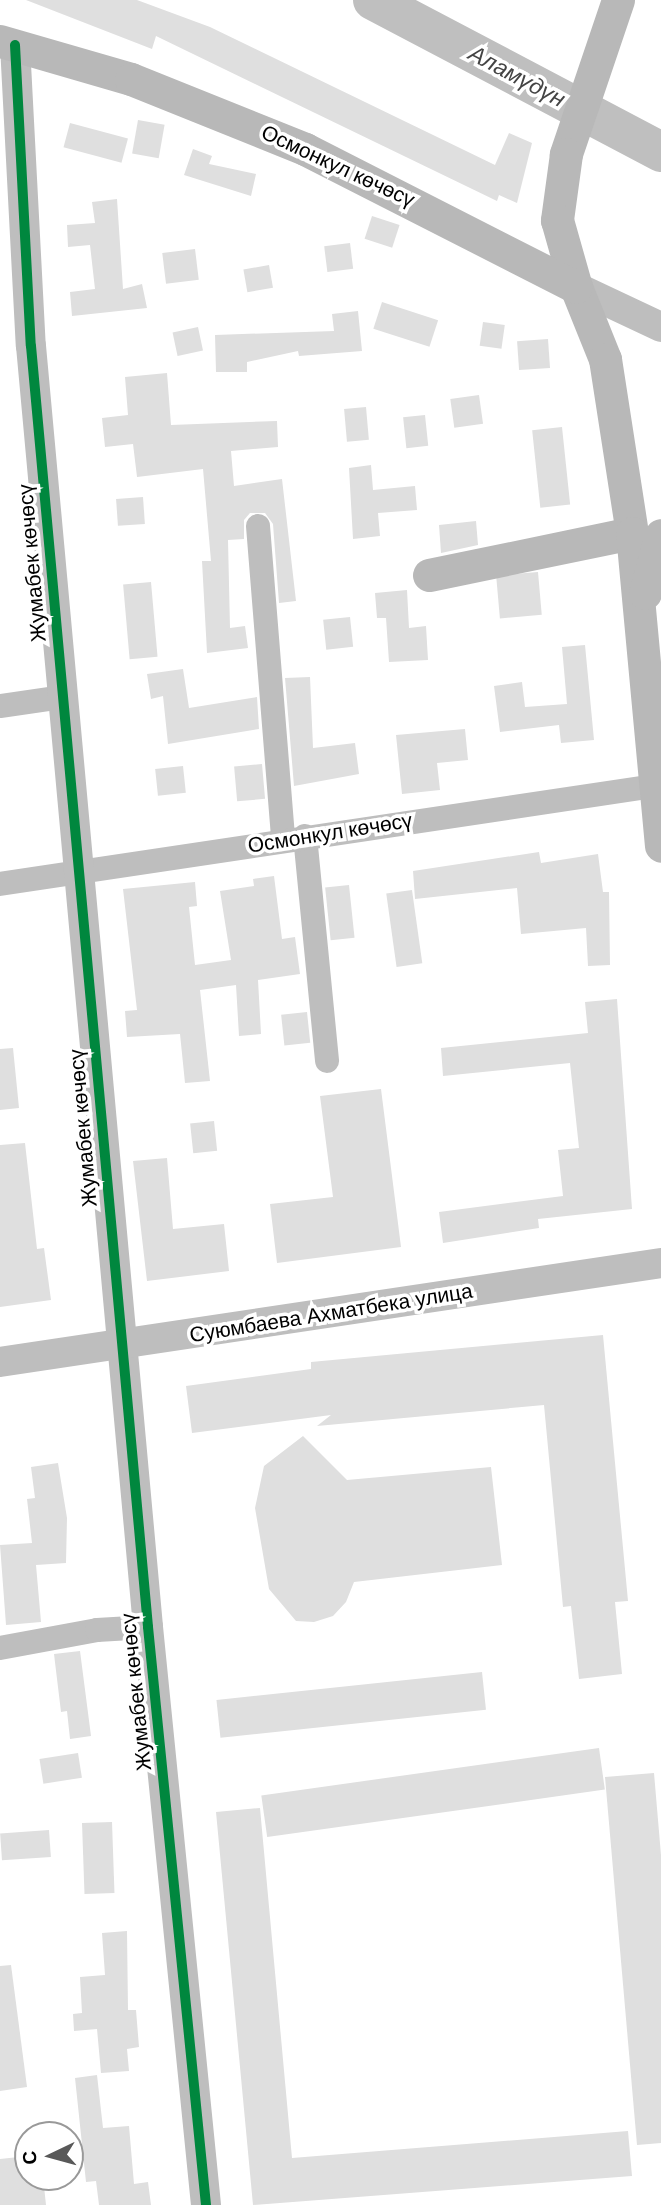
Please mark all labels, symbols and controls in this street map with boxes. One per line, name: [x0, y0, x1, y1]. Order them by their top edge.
water label: Аламүдүн: [464, 39, 570, 113]
street label: Осмонкул көчөсү: [257, 119, 419, 213]
street label: Жумабек көчөсү: [13, 483, 51, 643]
street label: Осмонкул көчөсү: [246, 808, 414, 858]
street label: Жумабек көчөсү: [64, 1048, 102, 1208]
street label: Суюмбаева Ахматбека улица: [188, 1278, 474, 1348]
street label: Жумабек көчөсү: [115, 1612, 157, 1772]
north arrow: [14, 2121, 84, 2191]
text: С: [17, 2150, 43, 2166]

